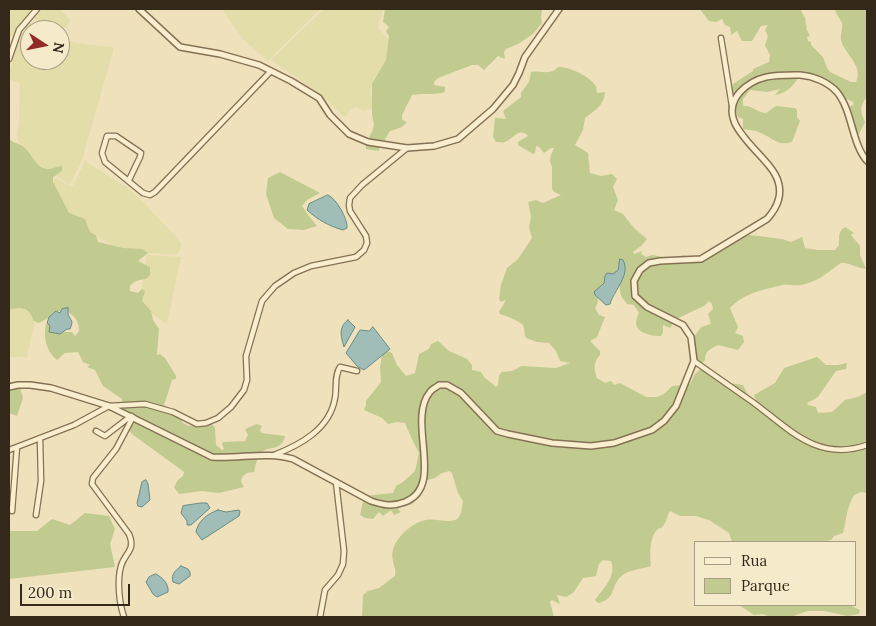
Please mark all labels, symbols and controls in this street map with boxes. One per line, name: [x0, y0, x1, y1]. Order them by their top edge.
north arrow: [20, 20, 70, 70]
text: N: [49, 41, 69, 55]
legend: [694, 541, 856, 606]
text: Rua: [741, 551, 767, 570]
scale bar: [22, 574, 132, 606]
text: Parque: [741, 576, 790, 595]
text: 200 m: [28, 583, 72, 602]

